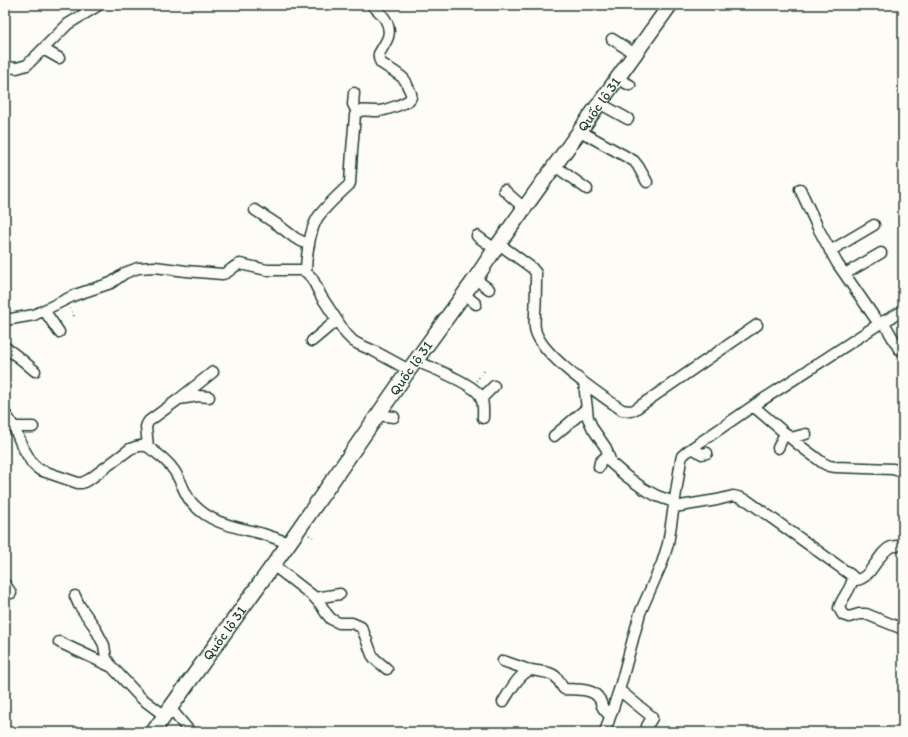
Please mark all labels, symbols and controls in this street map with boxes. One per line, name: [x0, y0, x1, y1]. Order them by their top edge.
street label: Quốc lộ 31: [573, 73, 624, 135]
street label: Quốc lộ 31: [385, 337, 436, 399]
street label: Quốc lộ 31: [199, 602, 250, 664]

